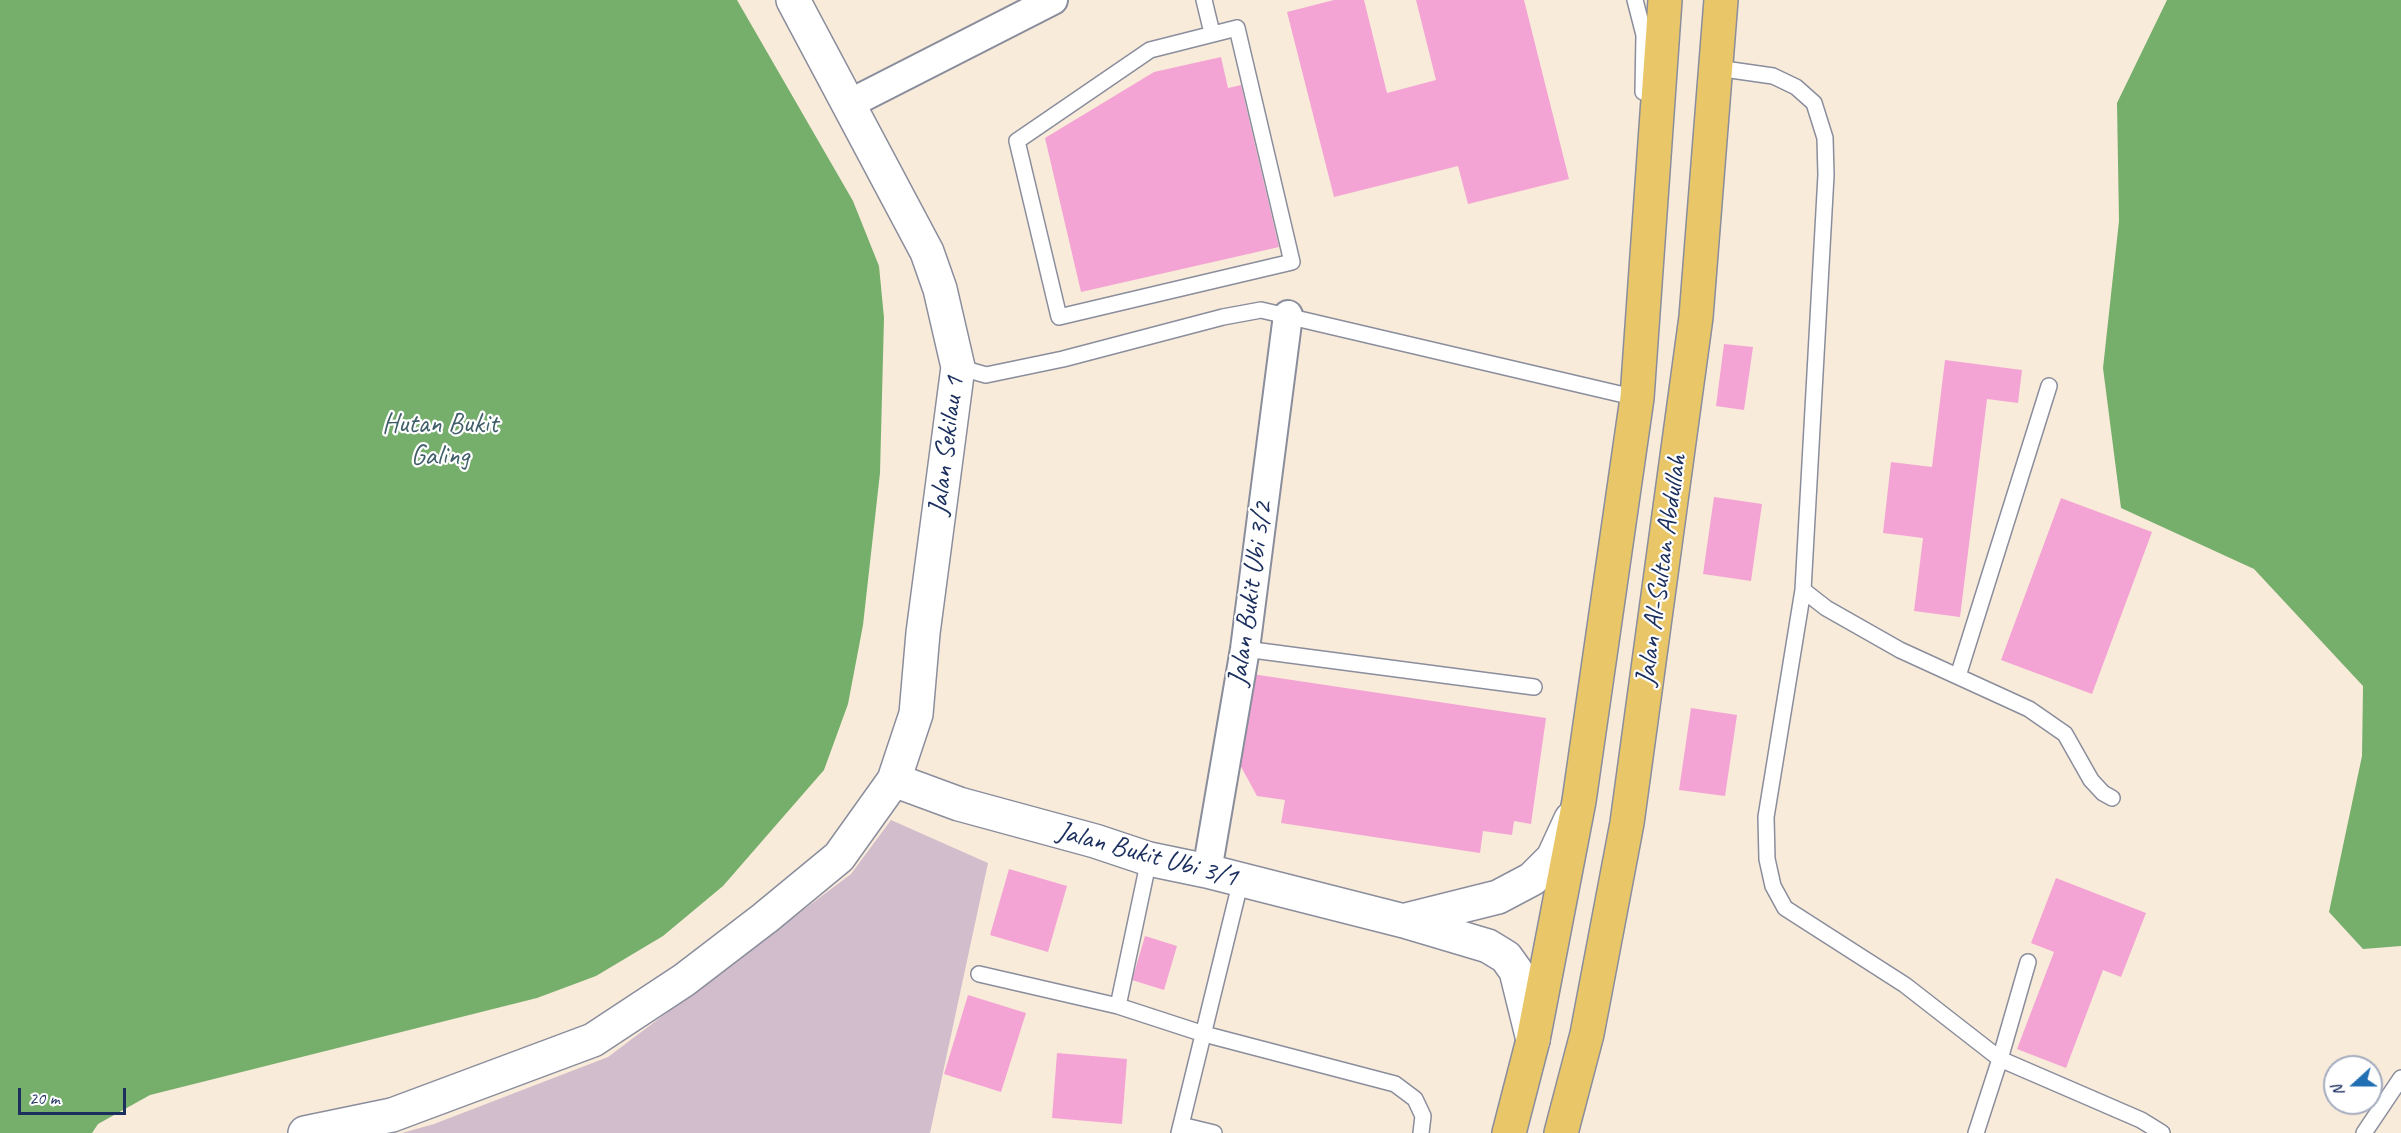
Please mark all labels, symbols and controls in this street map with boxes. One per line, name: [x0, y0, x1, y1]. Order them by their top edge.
street label: Jalan Sekilau 1: [922, 375, 972, 517]
park label: Hutan Bukit Galing: [382, 408, 498, 474]
street label: Jalan Al-Sultan Abdullah: [1629, 452, 1695, 688]
street label: Jalan Bukit Ubi 3/2: [1221, 500, 1281, 688]
street label: Jalan Bukit Ubi 3/1: [1053, 815, 1241, 895]
north arrow: [2323, 1055, 2383, 1115]
scale bar: [21, 1076, 129, 1114]
text: N: [2327, 1083, 2349, 1099]
text: 20 m: [29, 1087, 60, 1109]

